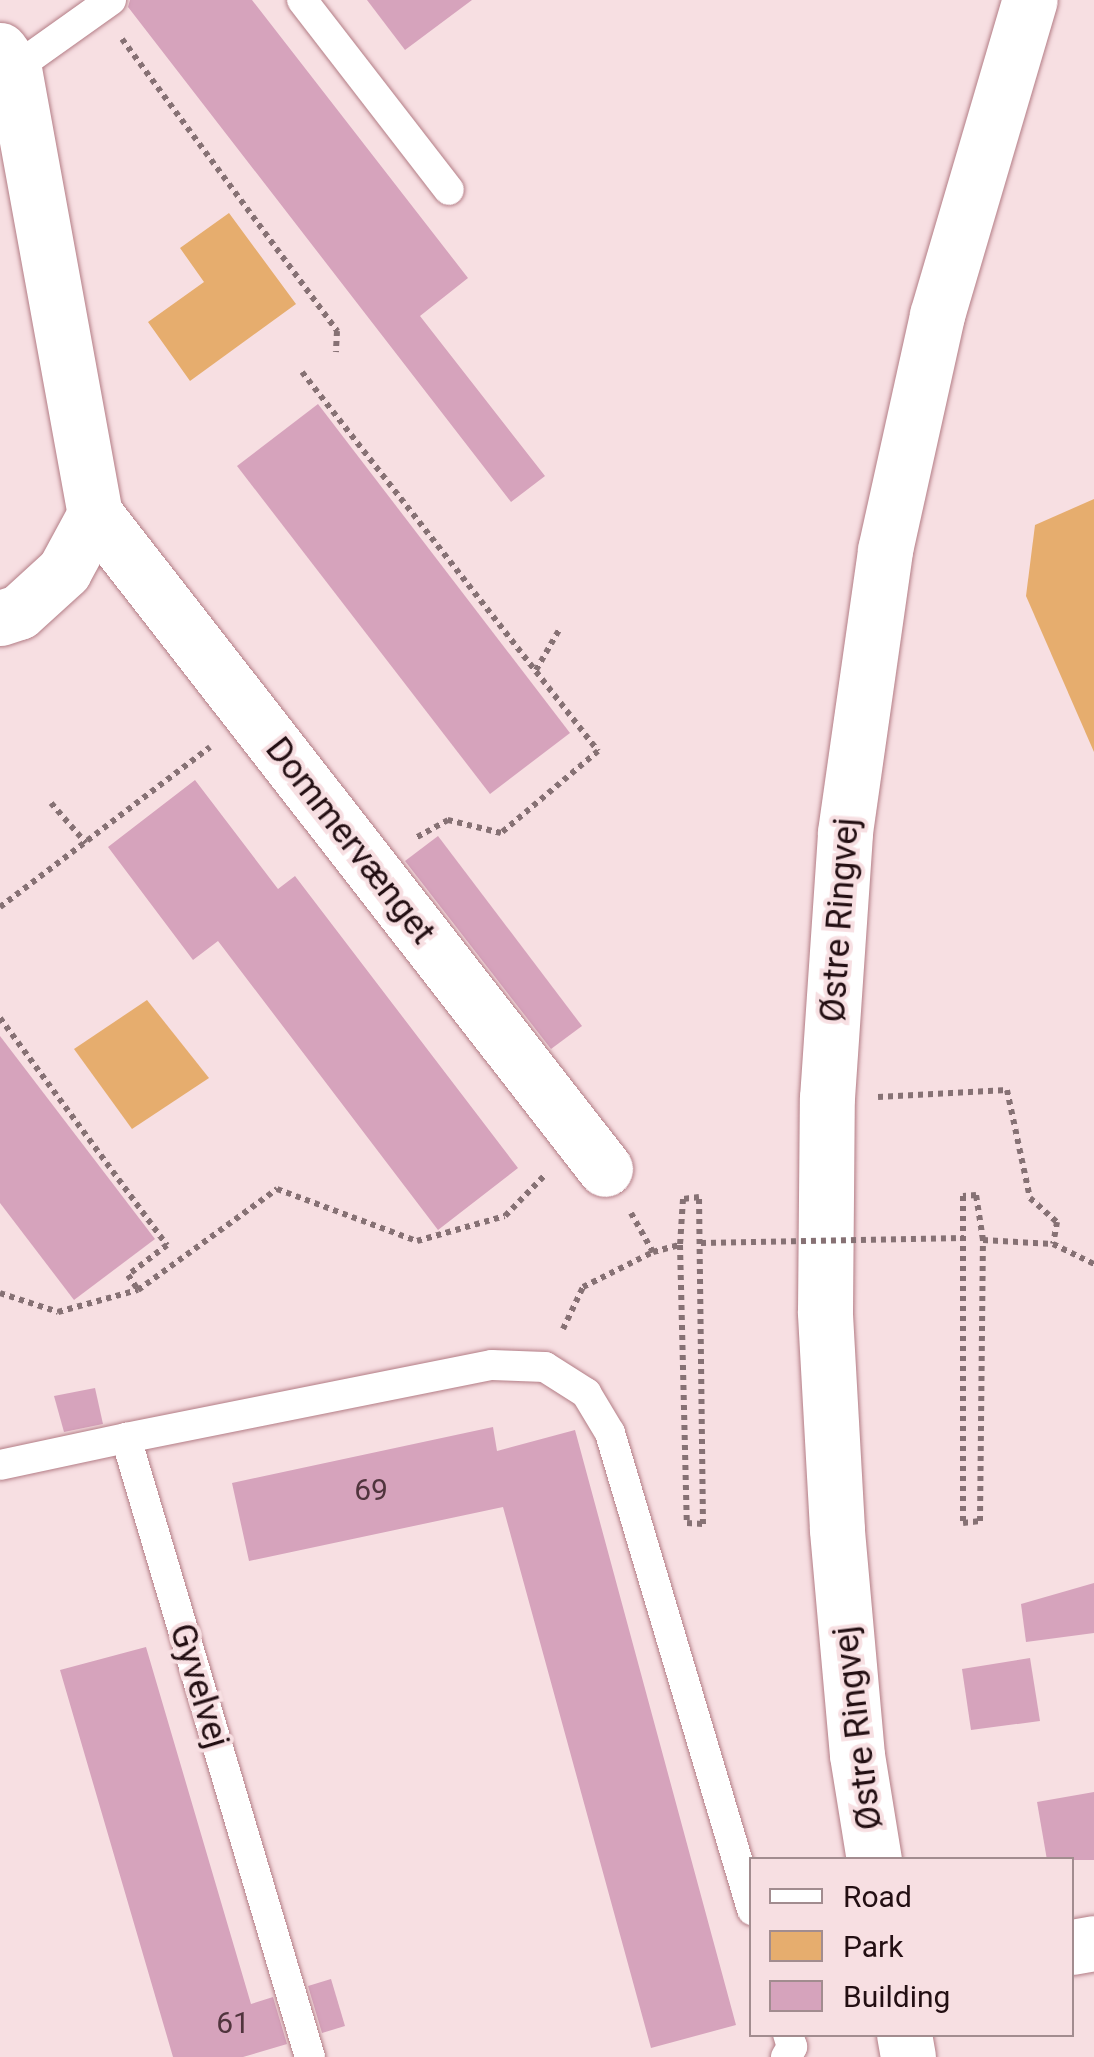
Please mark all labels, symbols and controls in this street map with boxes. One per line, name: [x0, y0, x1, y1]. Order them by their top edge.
street label: Dommervænget: [256, 729, 444, 953]
street label: Østre Ringvej: [812, 816, 868, 1024]
house number: 69: [354, 1472, 388, 1508]
street label: Gyvelvej: [160, 1619, 238, 1753]
street label: Østre Ringvej: [825, 1624, 891, 1832]
legend: [749, 1857, 1074, 2037]
text: Road: [843, 1879, 912, 1914]
text: Park: [843, 1929, 903, 1964]
text: Building: [843, 1979, 950, 2014]
house number: 61: [216, 2005, 250, 2041]

